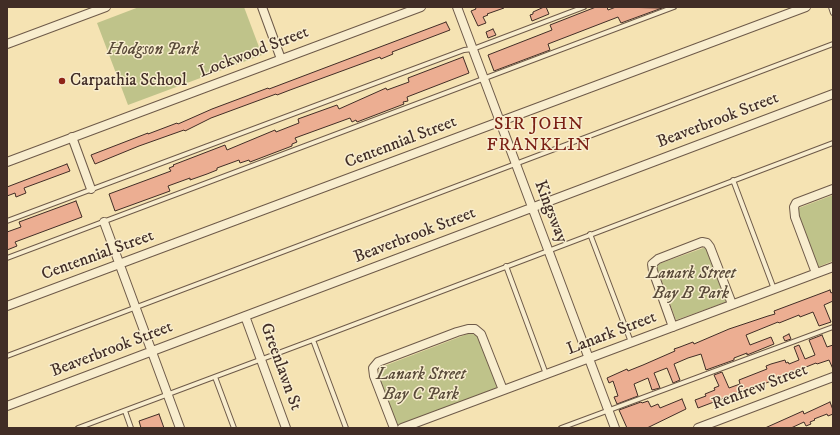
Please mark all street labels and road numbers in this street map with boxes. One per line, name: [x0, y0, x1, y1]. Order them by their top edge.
street label: Lockwood Street: [196, 23, 312, 83]
street label: Beaverbrook Street: [654, 88, 782, 154]
street label: Centennial Street: [342, 112, 460, 174]
street label: Kingsway: [529, 178, 571, 246]
street label: Beaverbrook Street: [351, 203, 479, 269]
street label: Centennial Street: [39, 226, 157, 286]
street label: Lanark Street: [564, 308, 660, 360]
street label: Beaverbrook Street: [48, 317, 176, 383]
street label: Greenlawn St: [255, 321, 305, 413]
street label: Renfrew Street: [709, 360, 811, 416]

